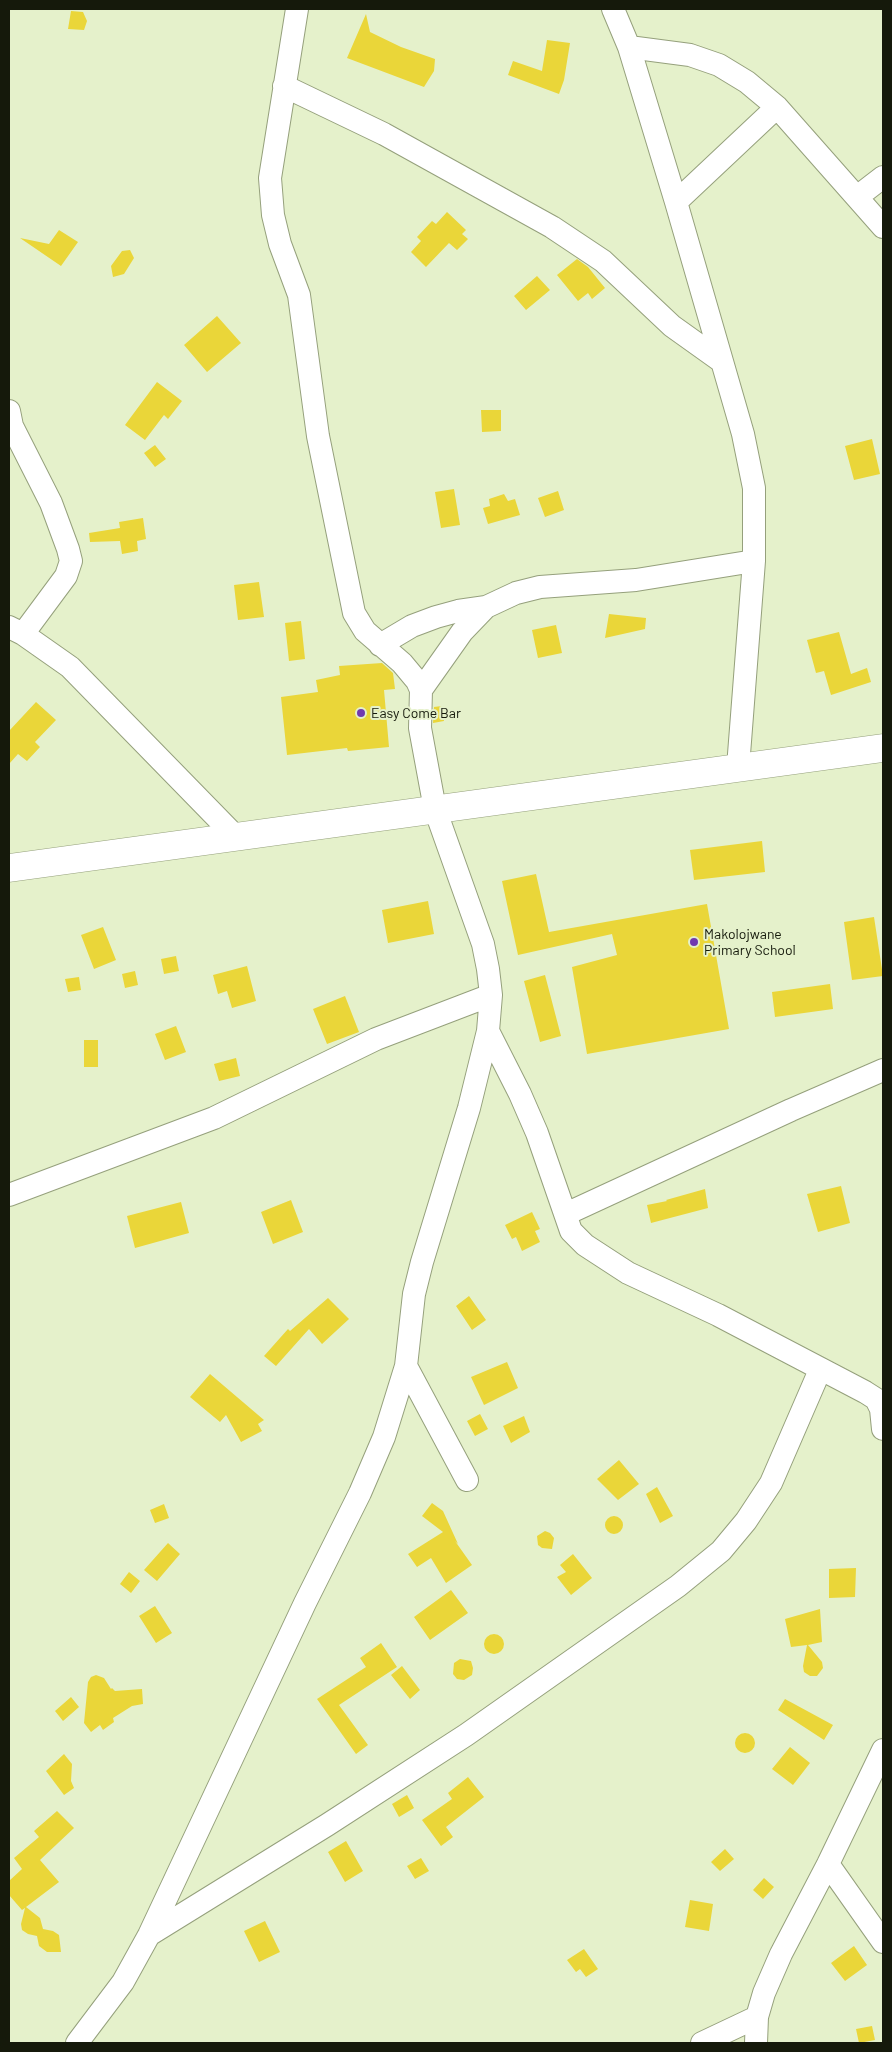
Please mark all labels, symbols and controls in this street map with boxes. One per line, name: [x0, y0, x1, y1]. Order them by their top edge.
place label: Easy Come Bar: [371, 705, 461, 721]
marker: Easy Come Bar: [355, 707, 367, 719]
place label: Makolojwane Primary School: [704, 926, 796, 959]
marker: Makolojwane Primary School: [688, 936, 700, 948]

